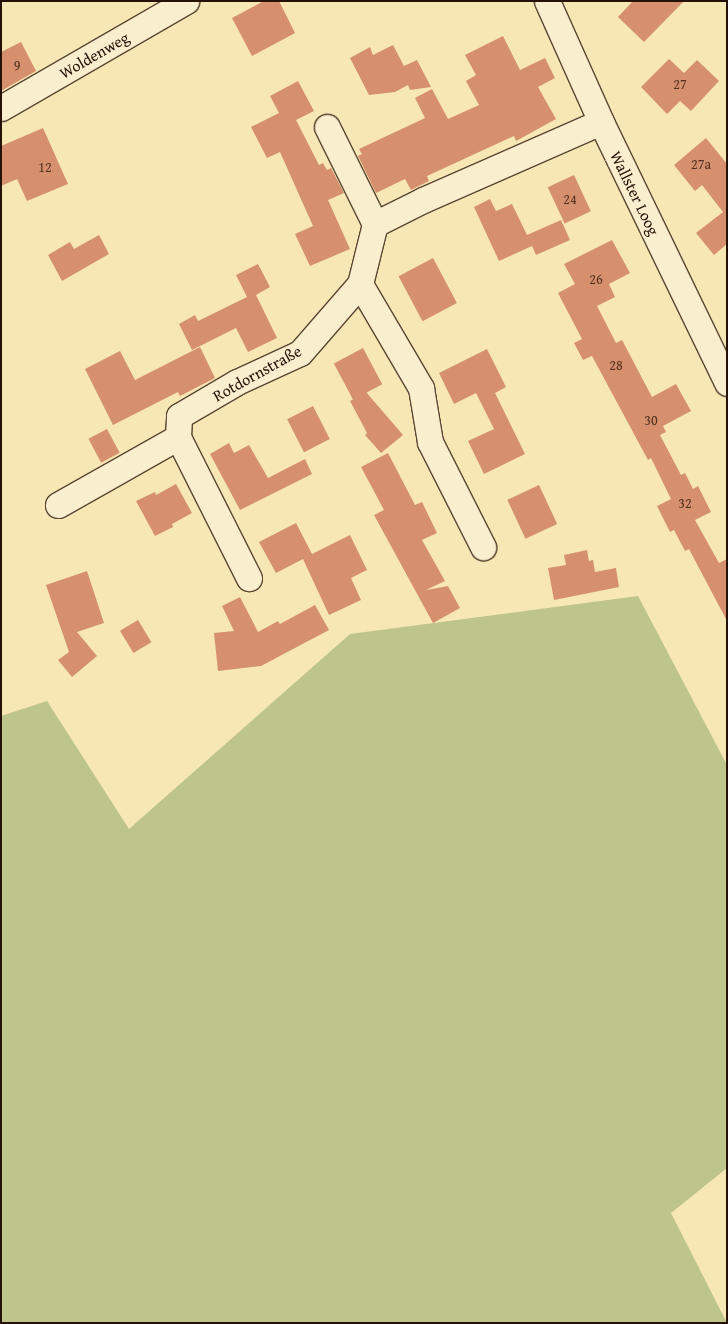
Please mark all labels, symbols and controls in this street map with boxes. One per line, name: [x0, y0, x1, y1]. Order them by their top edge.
street label: Woldenweg: [56, 27, 132, 83]
house number: 9: [14, 57, 20, 73]
house number: 27: [673, 76, 687, 92]
street label: Wallster Loog: [606, 148, 664, 238]
house number: 27a: [691, 156, 711, 172]
house number: 12: [38, 159, 52, 175]
house number: 24: [563, 191, 577, 207]
house number: 26: [589, 271, 603, 287]
street label: Rotdornstraße: [209, 341, 305, 405]
house number: 28: [609, 357, 623, 373]
house number: 30: [644, 412, 658, 428]
house number: 32: [678, 495, 692, 511]

